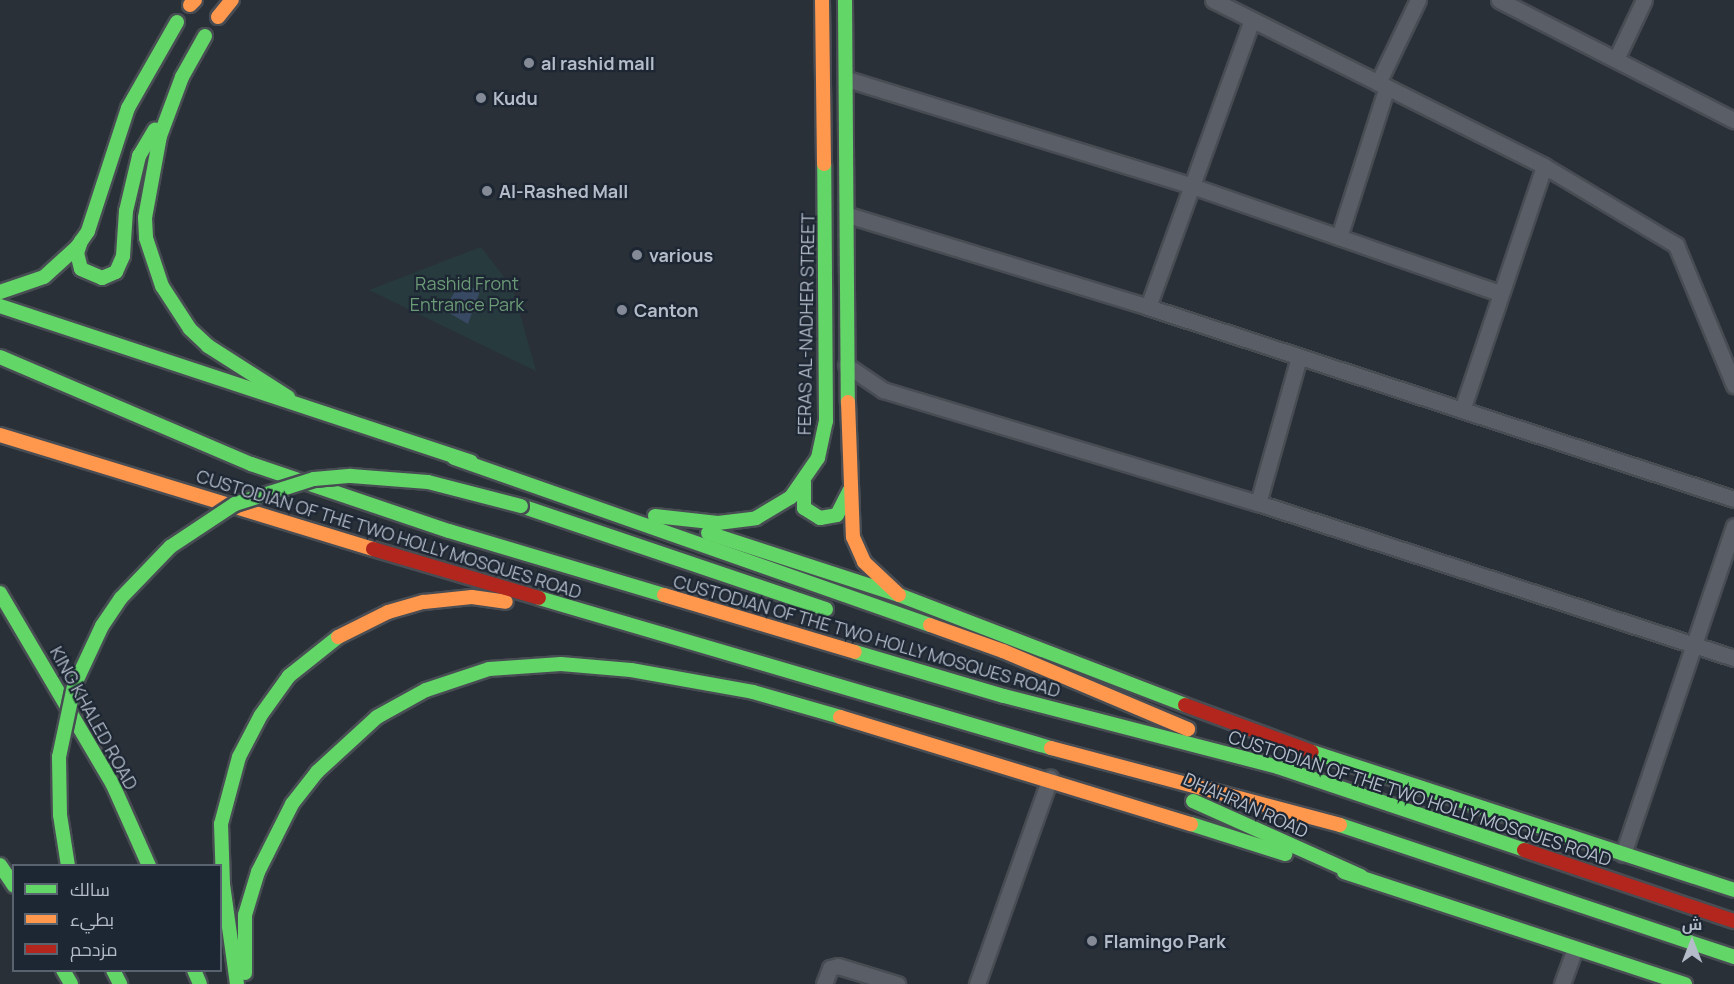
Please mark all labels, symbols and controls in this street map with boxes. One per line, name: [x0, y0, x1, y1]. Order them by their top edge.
place label: al rashid mall: [541, 52, 655, 74]
marker: al rashid mall: [522, 56, 536, 70]
place label: Kudu: [493, 87, 538, 109]
marker: Kudu: [474, 91, 488, 105]
place label: Al-Rashed Mall: [499, 180, 628, 202]
marker: Al-Rashed Mall: [480, 184, 494, 198]
street label: FERAS AL-NADHER STREET: [793, 213, 819, 435]
place label: various: [649, 244, 713, 266]
marker: various: [630, 248, 644, 262]
park label: Rashid Front Entrance Park: [410, 273, 524, 316]
place label: Canton: [634, 299, 699, 321]
marker: Canton: [615, 303, 629, 317]
street label: CUSTODIAN OF THE TWO HOLLY MOSQUES ROAD: [193, 465, 585, 603]
street label: CUSTODIAN OF THE TWO HOLLY MOSQUES ROAD: [671, 570, 1063, 702]
street label: KING KHALED ROAD: [46, 643, 142, 793]
street label: CUSTODIAN OF THE TWO HOLLY MOSQUES ROAD: [1225, 726, 1615, 870]
street label: DHAHRAN ROAD: [1180, 768, 1312, 842]
legend: [12, 864, 222, 972]
text: سالك: [70, 877, 110, 901]
text: بطيء: [70, 907, 114, 931]
north arrow: [1662, 912, 1722, 972]
text: ش: [1682, 913, 1702, 935]
place label: Flamingo Park: [1104, 930, 1226, 952]
marker: Flamingo Park: [1085, 934, 1099, 948]
text: مزدحم: [70, 937, 118, 961]

